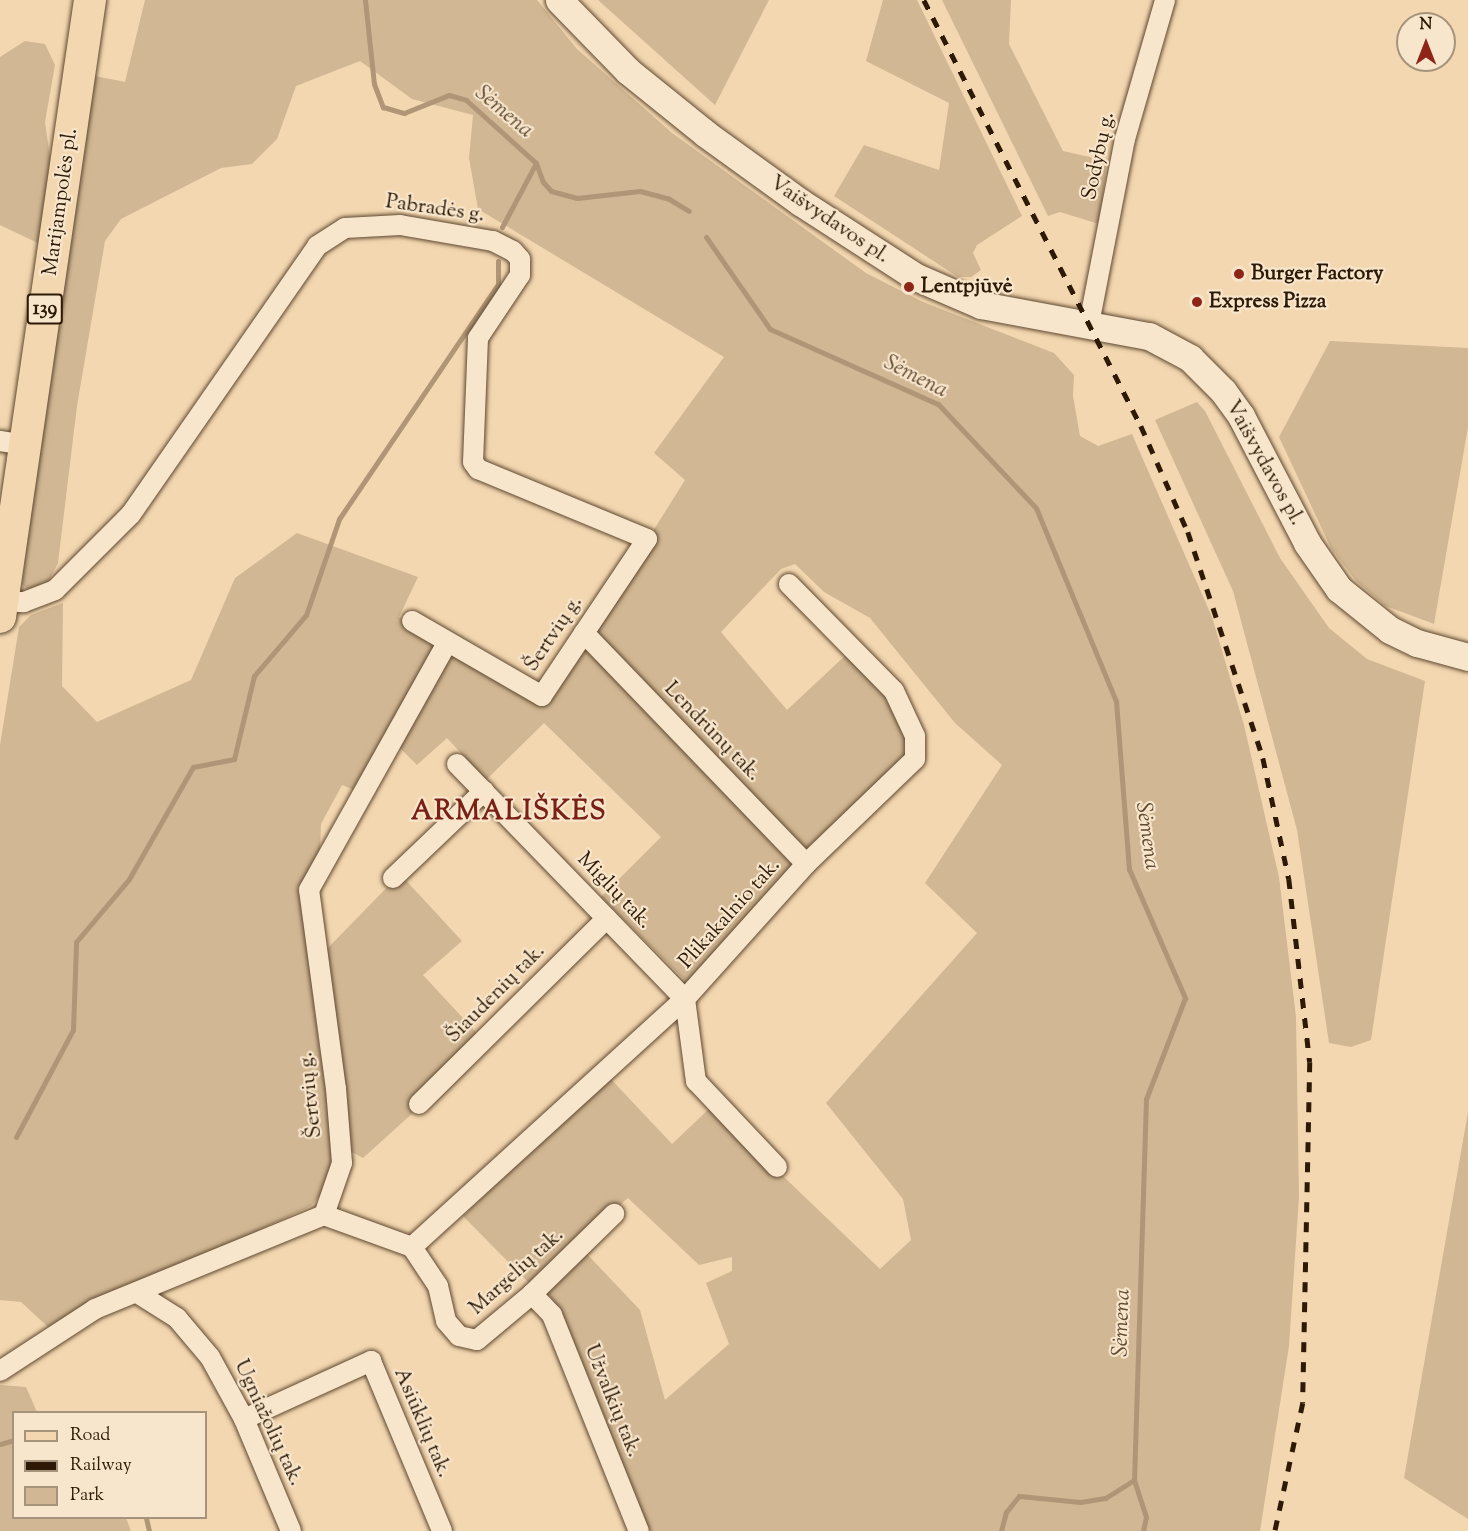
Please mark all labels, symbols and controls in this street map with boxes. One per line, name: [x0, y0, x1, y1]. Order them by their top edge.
north arrow: [1396, 12, 1456, 72]
text: N: [1420, 14, 1432, 37]
water label: Sėmena: [469, 81, 537, 145]
street label: Sodybų g.: [1077, 110, 1121, 202]
street label: Marijampolės pl.: [38, 126, 84, 278]
street label: Vaišvydavos pl.: [764, 171, 894, 269]
street label: Pabradės g.: [384, 190, 486, 228]
place label: Burger Factory: [1251, 261, 1384, 287]
marker: Burger Factory: [1232, 267, 1246, 281]
place label: Lentpjūvė: [921, 274, 1012, 300]
marker: Lentpjūvė: [902, 280, 916, 294]
place label: Express Pizza: [1209, 289, 1326, 315]
road number: 139: [26, 292, 64, 326]
marker: Express Pizza: [1190, 295, 1204, 309]
water label: Sėmena: [879, 351, 951, 405]
street label: Vaišvydavos pl.: [1219, 396, 1309, 530]
street label: Šertvių g.: [519, 591, 589, 677]
street label: Lendrūnų tak.: [658, 677, 766, 787]
district label: ARMALIŠKĖS: [411, 797, 607, 829]
water label: Sėmena: [1128, 801, 1164, 871]
street label: Miglių tak.: [571, 847, 657, 935]
street label: Plikakalnio tak.: [674, 854, 786, 974]
street label: Šiaudenių tak.: [441, 939, 551, 1049]
street label: Šertvių g.: [294, 1051, 328, 1139]
street label: Margelių tak.: [465, 1223, 569, 1321]
water label: Sėmena: [1109, 1289, 1137, 1357]
street label: Užvalkių tak.: [578, 1341, 646, 1461]
street label: Ugniažolių tak.: [228, 1356, 308, 1490]
street label: Asiūklių tak.: [388, 1364, 456, 1482]
legend: [12, 1411, 207, 1519]
text: Road: [70, 1423, 110, 1449]
text: Railway: [70, 1453, 132, 1479]
text: Park: [70, 1483, 104, 1509]

